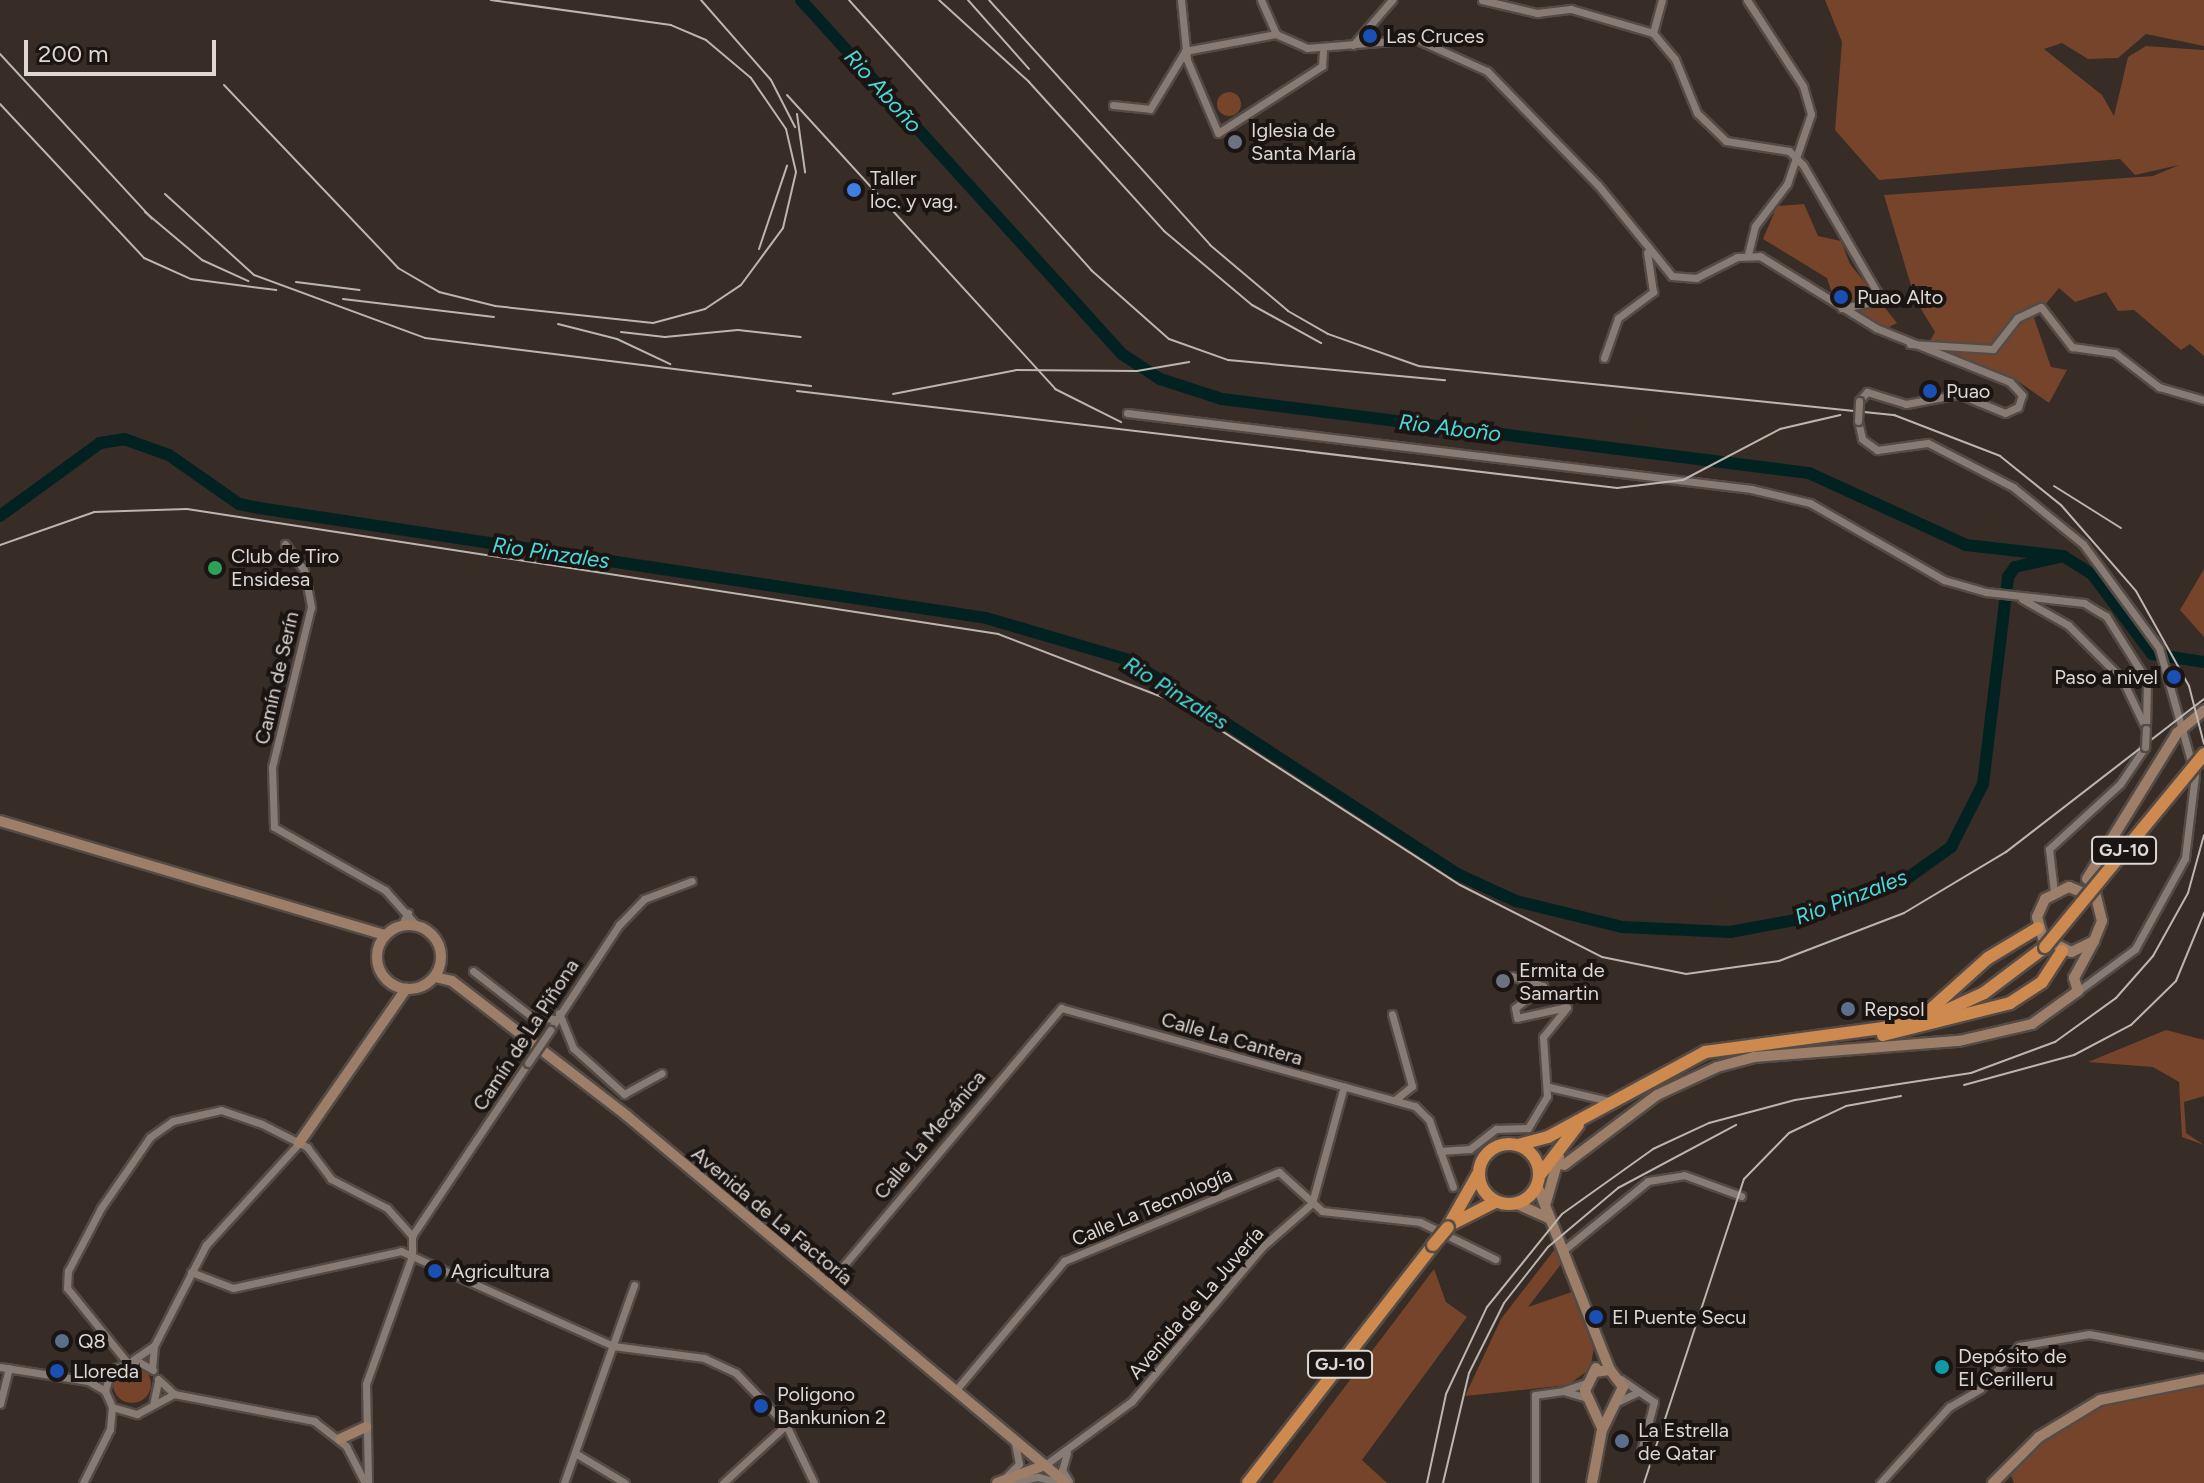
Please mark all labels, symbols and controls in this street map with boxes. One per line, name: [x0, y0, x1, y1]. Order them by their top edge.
scale bar: [28, 24, 220, 74]
place label: Las Cruces: [1386, 24, 1484, 48]
marker: Las Cruces: [1361, 27, 1379, 45]
text: 200 m: [38, 39, 109, 68]
water label: Rio Aboño: [839, 44, 927, 138]
place label: Iglesia de Santa María: [1251, 118, 1356, 165]
marker: Iglesia de Santa María: [1226, 133, 1244, 151]
place label: Taller loc. y vag.: [870, 166, 958, 213]
marker: Taller loc. y vag.: [845, 181, 863, 199]
place label: Puao Alto: [1857, 285, 1943, 309]
marker: Puao Alto: [1832, 288, 1850, 306]
place label: Puao: [1946, 379, 1990, 403]
marker: Puao: [1921, 382, 1939, 400]
water label: Rio Aboño: [1397, 409, 1503, 447]
water label: Rio Pinzales: [491, 532, 611, 574]
place label: Club de Tiro Ensidesa: [231, 544, 339, 591]
marker: Club de Tiro Ensidesa: [206, 559, 224, 577]
street label: Camín de Serín: [250, 609, 304, 747]
water label: Rio Pinzales: [1119, 650, 1233, 736]
place label: Paso a nivel: [2054, 665, 2158, 689]
marker: Paso a nivel: [2165, 668, 2183, 686]
road number: GJ-10: [2090, 836, 2158, 864]
water label: Rio Pinzales: [1791, 863, 1911, 931]
street label: Camín de La Piñona: [468, 955, 584, 1115]
place label: Ermita de Samartin: [1519, 958, 1605, 1005]
marker: Ermita de Samartin: [1494, 972, 1512, 990]
place label: Repsol: [1864, 997, 1925, 1021]
marker: Repsol: [1839, 1000, 1857, 1018]
street label: Calle La Cantera: [1159, 1007, 1305, 1071]
street label: Calle La Mecánica: [869, 1066, 991, 1204]
street label: Avenida de La Factoría: [687, 1142, 857, 1290]
street label: Calle La Tecnología: [1068, 1162, 1236, 1252]
street label: Avenida de La Juvería: [1123, 1222, 1269, 1384]
place label: Agricultura: [451, 1259, 550, 1283]
marker: Agricultura: [426, 1262, 444, 1280]
place label: El Puente Secu: [1612, 1305, 1746, 1329]
marker: El Puente Secu: [1587, 1308, 1605, 1326]
place label: Q8: [78, 1329, 106, 1353]
marker: Q8: [53, 1332, 71, 1350]
place label: Depósito de El Cerilleru: [1958, 1344, 2067, 1391]
road number: GJ-10: [1306, 1350, 1374, 1378]
marker: Depósito de El Cerilleru: [1933, 1358, 1951, 1376]
place label: Lloreda: [73, 1359, 139, 1383]
marker: Lloreda: [48, 1362, 66, 1380]
place label: Poligono Bankunion 2: [777, 1382, 886, 1429]
marker: Poligono Bankunion 2: [752, 1397, 770, 1415]
place label: La Estrella de Qatar: [1638, 1418, 1729, 1465]
marker: La Estrella de Qatar: [1613, 1432, 1631, 1450]

